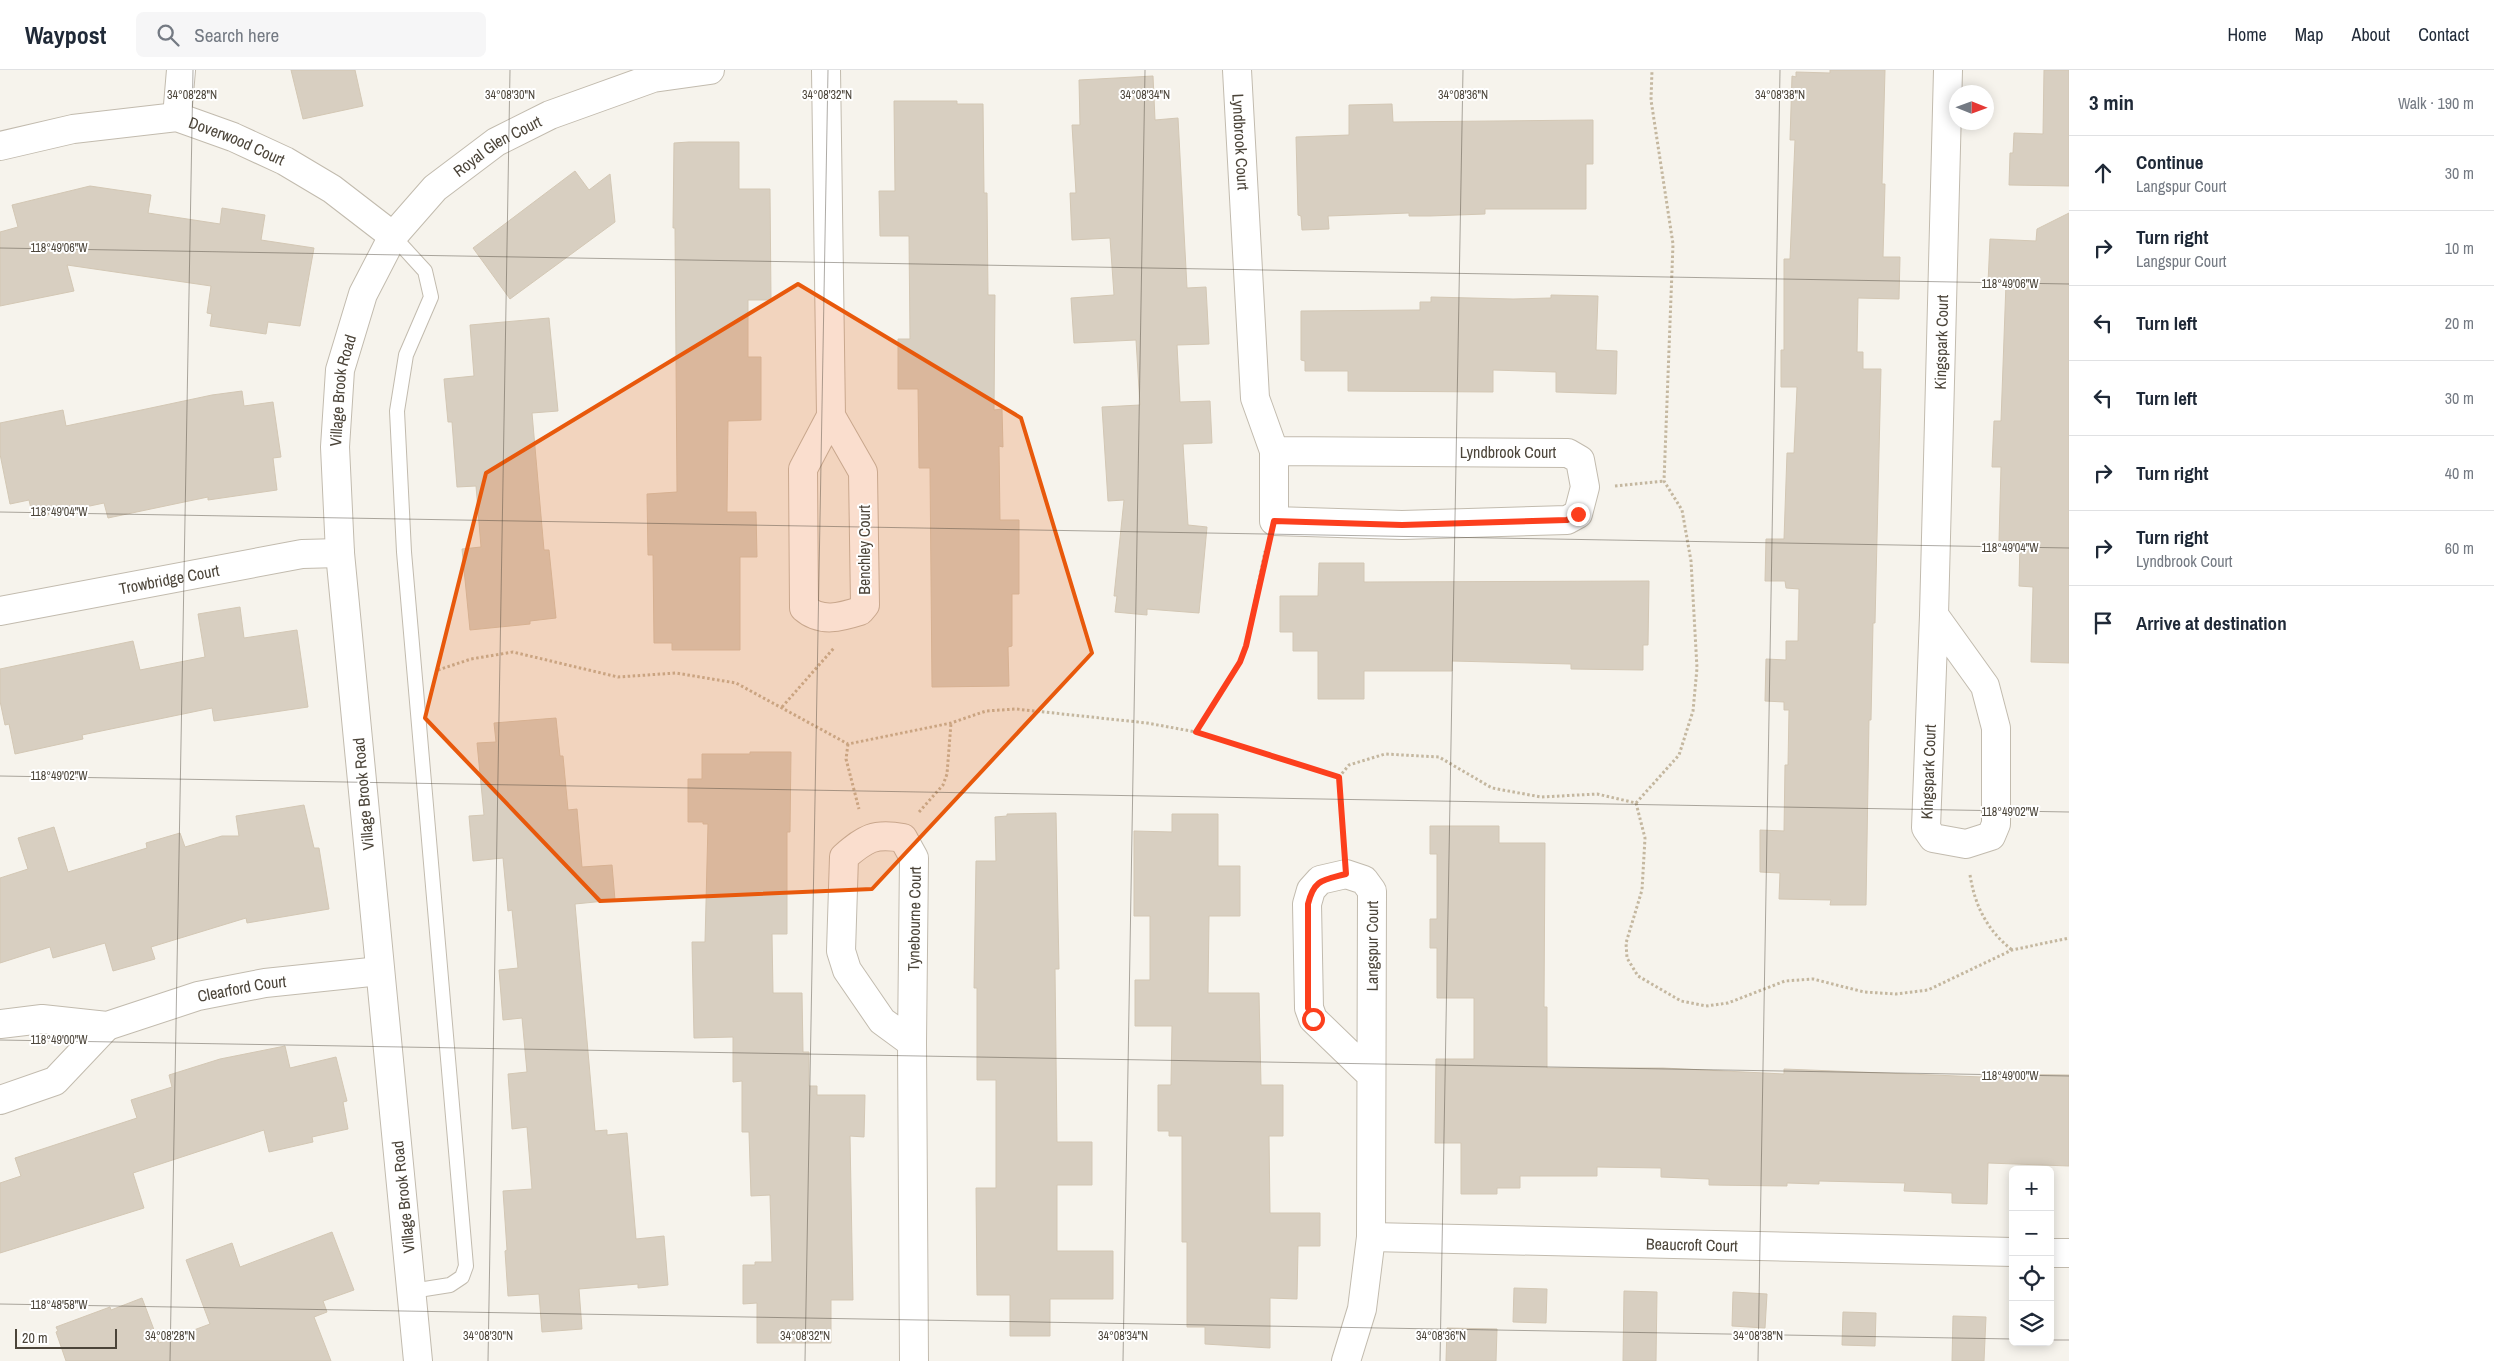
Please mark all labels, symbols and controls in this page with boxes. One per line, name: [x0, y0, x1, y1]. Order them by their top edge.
search box: [136, 12, 486, 57]
text: Waypost: [25, 19, 106, 51]
icon: search: [154, 21, 182, 49]
text: Search here: [194, 22, 279, 48]
text: Home: [2227, 22, 2267, 47]
text: Map: [2295, 22, 2324, 47]
text: About: [2352, 22, 2390, 47]
text: Contact: [2418, 22, 2469, 47]
north arrow: [1949, 85, 1994, 130]
text: 34°08'28"N: [167, 87, 217, 103]
text: 34°08'30"N: [485, 87, 535, 103]
text: 34°08'32"N: [802, 87, 852, 103]
text: 34°08'34"N: [1120, 87, 1170, 103]
text: 34°08'36"N: [1438, 87, 1488, 103]
text: 34°08'38"N: [1755, 87, 1805, 103]
text: 3 min: [2089, 88, 2134, 117]
text: Walk · 190 m: [2398, 92, 2474, 114]
street label: Lyndbrook Court: [1227, 93, 1255, 191]
street label: Royal Glen Court: [448, 110, 545, 182]
street label: Doverwood Court: [186, 111, 289, 171]
text: Continue: [2136, 149, 2204, 175]
icon: ahead: [2089, 159, 2117, 187]
text: 30 m: [2445, 162, 2474, 184]
text: Langspur Court: [2136, 175, 2226, 197]
text: Turn right: [2136, 224, 2208, 250]
icon: right: [2089, 234, 2117, 262]
text: 10 m: [2445, 237, 2474, 259]
text: 118°49'06"W: [30, 240, 88, 256]
text: Langspur Court: [2136, 250, 2226, 272]
text: 118°49'06"W: [1981, 276, 2039, 292]
street label: Kingspark Court: [1929, 294, 1953, 390]
icon: left: [2089, 309, 2117, 337]
text: Turn left: [2136, 310, 2197, 336]
text: 20 m: [2445, 312, 2474, 334]
street label: Village Brook Road: [324, 332, 361, 447]
icon: left: [2089, 384, 2117, 412]
text: Turn left: [2136, 385, 2197, 411]
text: 30 m: [2445, 387, 2474, 409]
street label: Lyndbrook Court: [1460, 441, 1557, 463]
icon: right: [2089, 459, 2117, 487]
text: Turn right: [2136, 460, 2208, 486]
text: 40 m: [2445, 462, 2474, 484]
route end: [1567, 503, 1590, 526]
text: 118°49'04"W: [30, 504, 88, 520]
street label: Benchley Court: [853, 505, 875, 595]
text: Turn right: [2136, 524, 2208, 550]
icon: right: [2089, 534, 2117, 562]
text: 60 m: [2445, 537, 2474, 559]
text: 118°49'04"W: [1981, 540, 2039, 556]
text: Lyndbrook Court: [2136, 550, 2233, 572]
street label: Trowbridge Court: [117, 559, 221, 599]
icon: arrive: [2089, 609, 2117, 637]
text: Arrive at destination: [2136, 610, 2287, 636]
street label: Kingspark Court: [1915, 724, 1941, 820]
street label: Village Brook Road: [347, 737, 379, 851]
text: 118°49'02"W: [30, 768, 88, 784]
text: 118°49'02"W: [1981, 804, 2039, 820]
street label: Tynebourne Court: [902, 866, 926, 972]
street label: Langspur Court: [1361, 900, 1383, 991]
street label: Clearford Court: [196, 970, 288, 1007]
route start: [1302, 1008, 1325, 1031]
text: 118°49'00"W: [30, 1032, 88, 1048]
text: 118°49'00"W: [1981, 1068, 2039, 1084]
street label: Village Brook Road: [386, 1140, 420, 1254]
map controls: [2009, 1166, 2054, 1346]
button: +: [2009, 1166, 2054, 1211]
button: −: [2009, 1211, 2054, 1256]
street label: Beaucroft Court: [1646, 1232, 1738, 1257]
button: locate: [2009, 1256, 2054, 1301]
text: 118°48'58"W: [30, 1297, 88, 1313]
button: layers: [2009, 1301, 2054, 1346]
scale bar: [15, 1326, 118, 1349]
text: 34°08'28"N: [145, 1328, 195, 1344]
text: 34°08'30"N: [463, 1328, 513, 1344]
text: 34°08'32"N: [780, 1328, 830, 1344]
text: 34°08'34"N: [1098, 1328, 1148, 1344]
text: 34°08'36"N: [1416, 1328, 1466, 1344]
text: 34°08'38"N: [1733, 1328, 1783, 1344]
text: 20 m: [22, 1329, 48, 1347]

